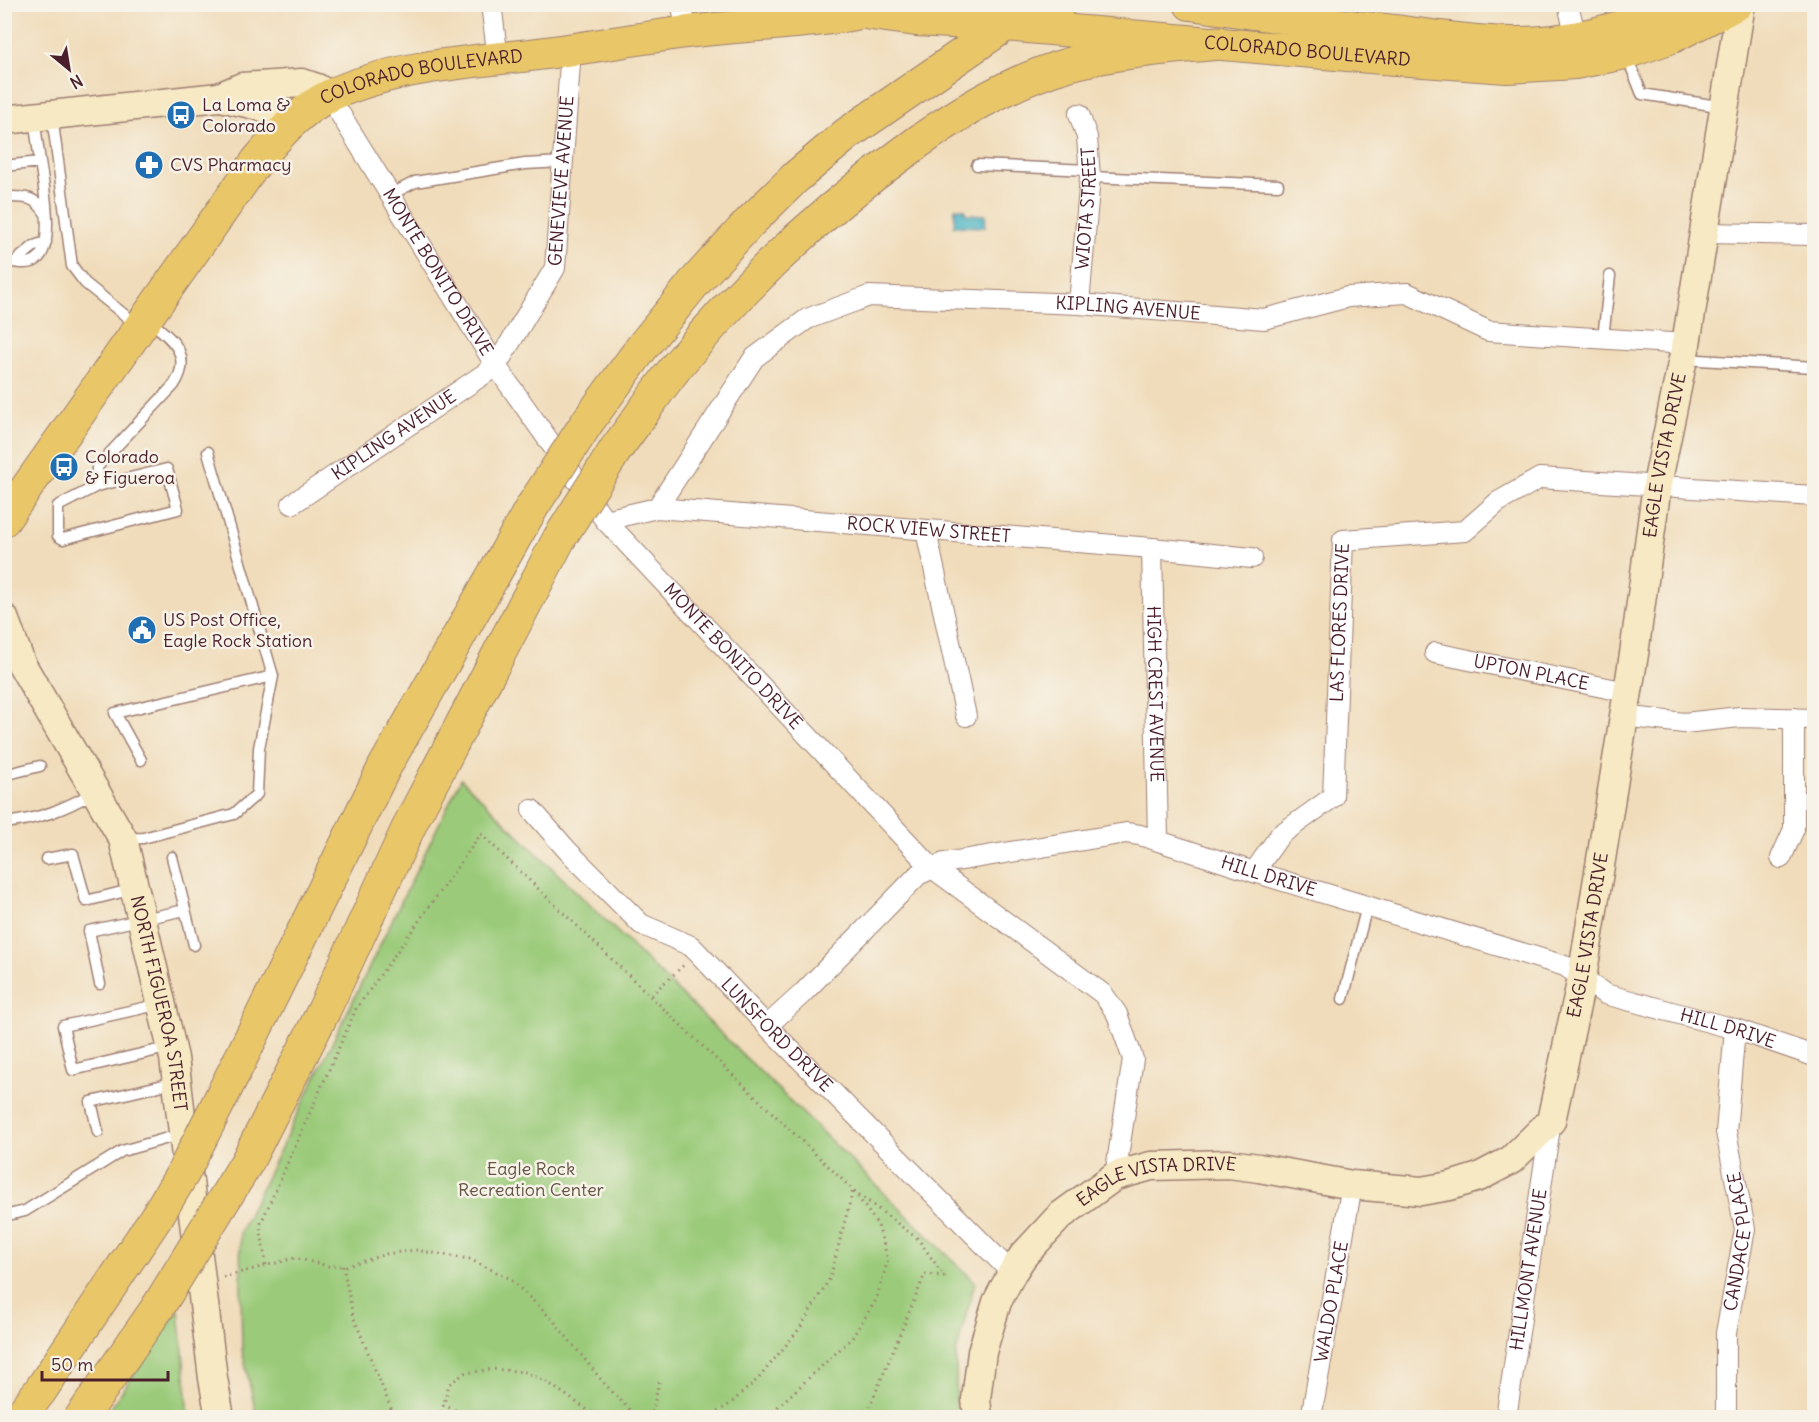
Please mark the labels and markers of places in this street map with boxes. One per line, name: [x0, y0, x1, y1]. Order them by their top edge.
place label: La Loma & Colorado: [202, 93, 290, 137]
bus stop icon: La Loma & Colorado: [165, 99, 197, 131]
pharmacy icon: CVS Pharmacy: [133, 149, 165, 181]
place label: CVS Pharmacy: [170, 153, 292, 176]
place label: Colorado & Figueroa: [85, 445, 175, 489]
bus stop icon: Colorado & Figueroa: [48, 451, 80, 483]
place label: US Post Office, Eagle Rock Station: [163, 608, 312, 652]
public building icon: US Post Office, Eagle Rock Station: [126, 614, 158, 646]

